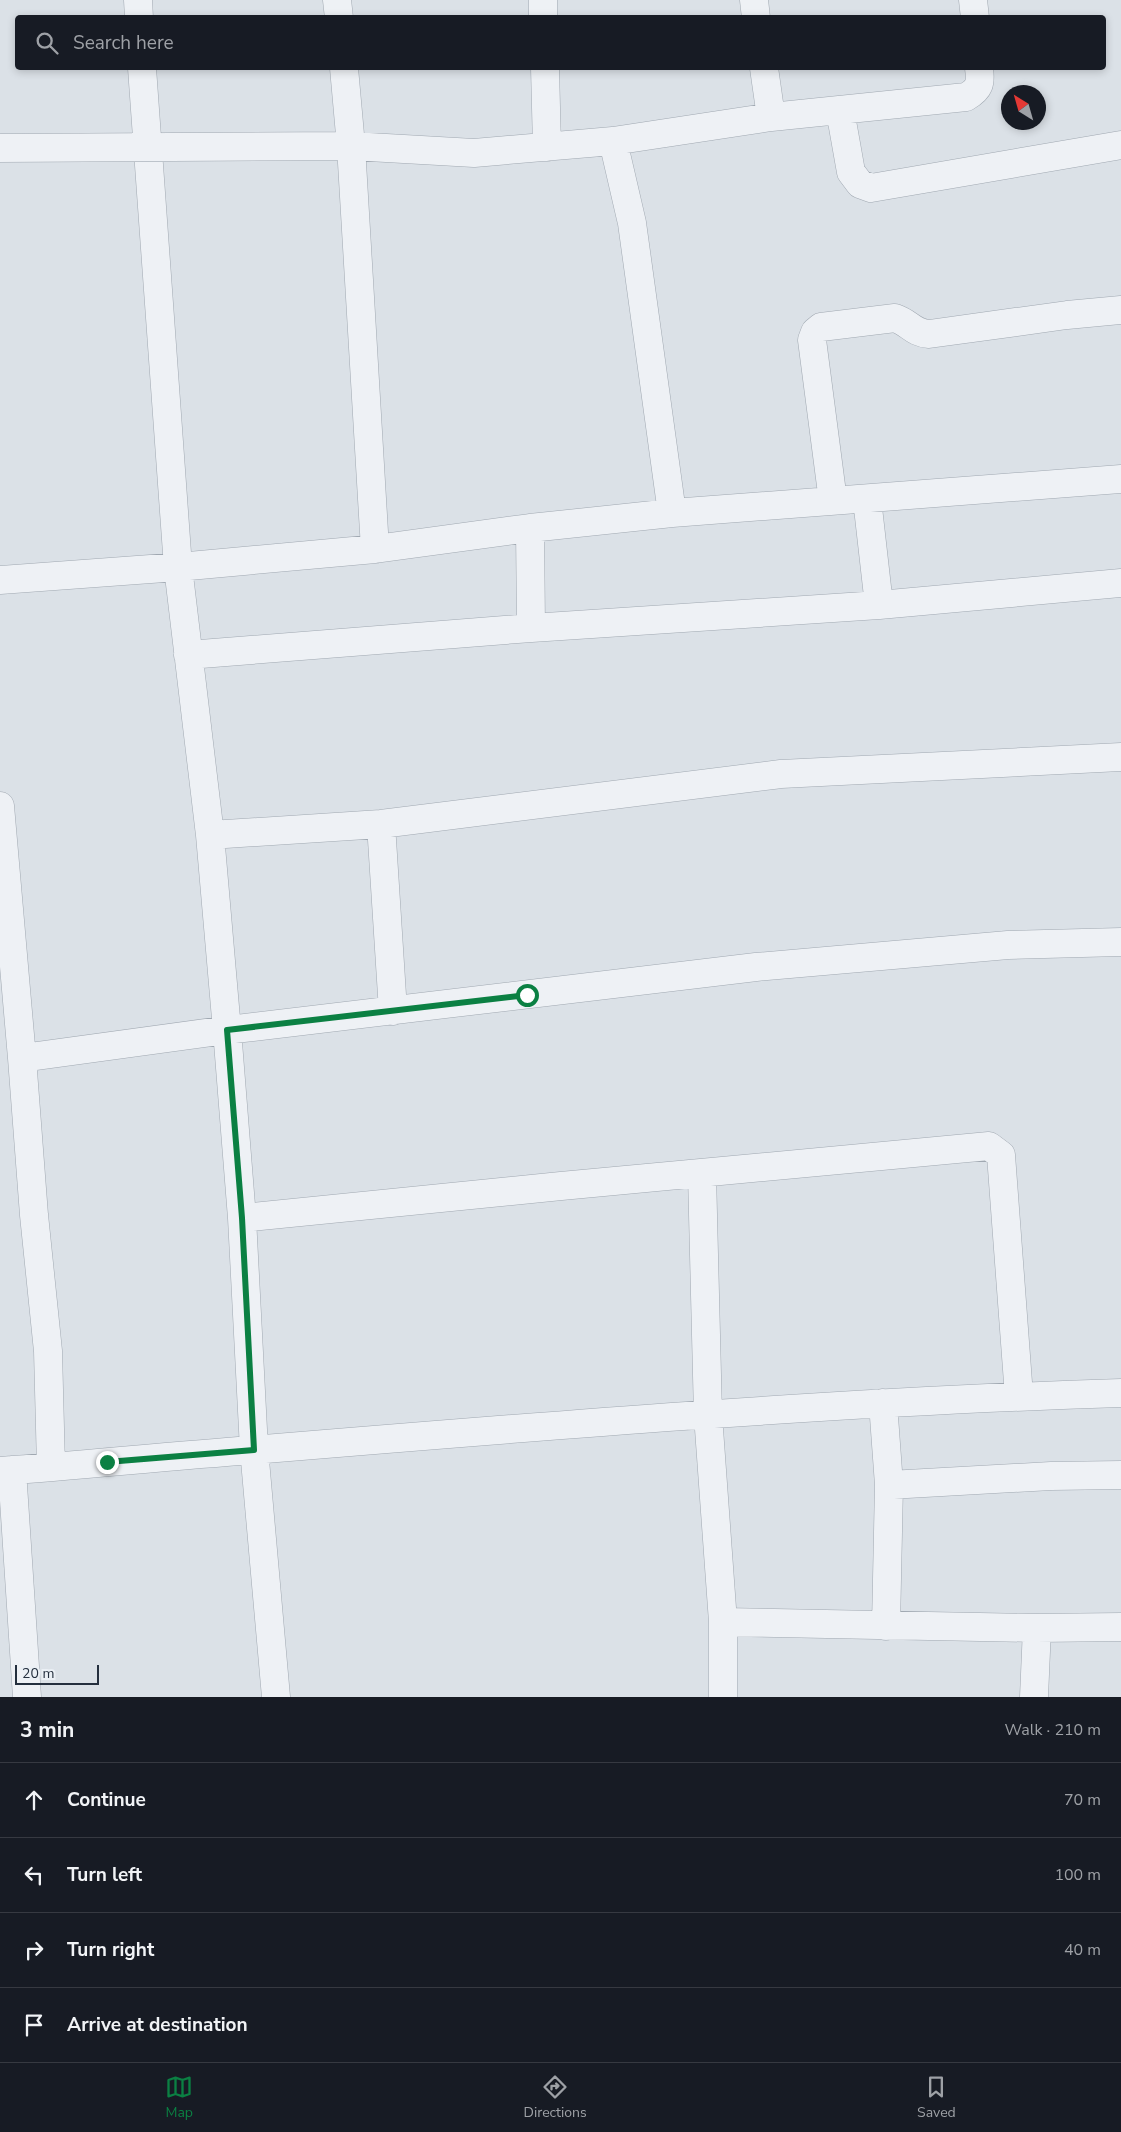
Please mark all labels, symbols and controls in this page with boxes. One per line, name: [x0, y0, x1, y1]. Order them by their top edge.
search box: [15, 15, 1106, 70]
icon: search: [33, 29, 61, 57]
text: Search here: [73, 30, 174, 56]
north arrow: [1001, 85, 1046, 130]
route start: [516, 984, 539, 1007]
route end: [96, 1451, 119, 1474]
scale bar: [15, 1662, 99, 1685]
text: 20 m: [22, 1664, 54, 1683]
text: 3 min: [20, 1716, 74, 1744]
text: Walk · 210 m: [1005, 1719, 1101, 1741]
icon: ahead: [20, 1786, 48, 1814]
text: Continue: [67, 1787, 146, 1813]
text: 70 m: [1064, 1789, 1101, 1811]
icon: left: [20, 1861, 48, 1889]
text: Turn left: [67, 1862, 142, 1888]
text: 100 m: [1054, 1864, 1101, 1886]
icon: right: [20, 1936, 48, 1964]
text: Turn right: [67, 1937, 154, 1963]
text: 40 m: [1064, 1939, 1101, 1961]
icon: arrive: [20, 2011, 48, 2039]
text: Arrive at destination: [67, 2012, 248, 2038]
tab: Map: [165, 2073, 193, 2122]
tab: Directions: [524, 2073, 587, 2122]
tab: Saved: [917, 2073, 956, 2122]

